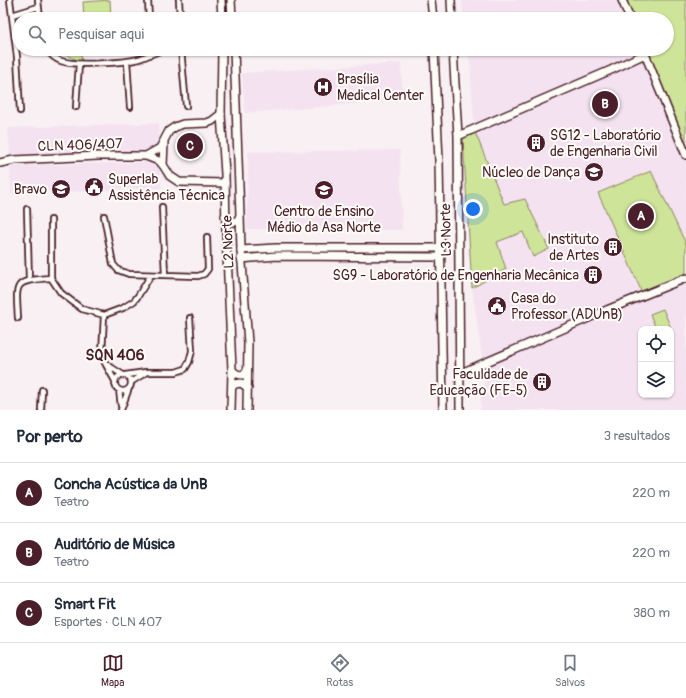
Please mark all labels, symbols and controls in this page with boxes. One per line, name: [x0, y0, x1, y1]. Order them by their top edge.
search box: [12, 12, 674, 56]
icon: search: [26, 23, 48, 45]
text: Pesquisar aqui: [58, 25, 144, 44]
place label: Brasília Medical Center: [337, 71, 424, 104]
hospital icon: Brasília Medical Center: [312, 76, 334, 98]
pin: B: [592, 89, 618, 119]
place label: SG12 - Laboratório de Engenharia Civil: [550, 127, 661, 160]
pin: C: [177, 131, 203, 161]
building icon: SG12 - Laboratório de Engenharia Civil: [525, 132, 547, 154]
street label: CLN 406/407: [37, 135, 123, 155]
school or university icon: Núcleo de Dança: [583, 161, 605, 183]
place label: Núcleo de Dança: [482, 164, 580, 181]
place label: Superlab Assistência Técnica: [108, 171, 225, 204]
public building icon: Superlab Assistência Técnica: [83, 176, 105, 198]
school or university icon: Bravo: [50, 178, 72, 200]
school or university icon: Centro de Ensino Médio da Asa Norte: [313, 179, 335, 201]
place label: Bravo: [14, 181, 47, 198]
your location: [463, 199, 483, 219]
pin: A: [628, 201, 654, 231]
place label: Centro de Ensino Médio da Asa Norte: [267, 203, 381, 236]
street label: L3 Norte: [437, 203, 455, 257]
street label: L2 Norte: [219, 215, 237, 269]
place label: Instituto de Artes: [547, 231, 600, 264]
building icon: Instituto de Artes: [602, 236, 624, 258]
building icon: SG9 - Laboratório de Engenharia Mecânica: [582, 264, 604, 286]
place label: SG9 - Laboratório de Engenharia Mecânica: [333, 267, 579, 284]
place label: Casa do Professor (ADUnB): [511, 290, 623, 323]
public building icon: Casa do Professor (ADUnB): [486, 295, 508, 317]
map controls: [638, 326, 674, 398]
button: locate: [638, 326, 674, 362]
district label: SQN 406: [86, 346, 145, 365]
button: layers: [638, 362, 674, 398]
place label: Faculdade de Educação (FE-5): [430, 366, 528, 399]
building icon: Faculdade de Educação (FE-5): [531, 371, 553, 393]
text: Por perto: [16, 426, 83, 447]
text: 3 resultados: [604, 428, 670, 444]
text: Concha Acústica da UnB: [54, 475, 207, 494]
text: A: [25, 485, 33, 501]
text: 220 m: [632, 485, 670, 501]
text: Teatro: [54, 494, 89, 510]
text: Auditório de Música: [54, 535, 175, 554]
text: B: [25, 545, 33, 561]
text: 220 m: [632, 545, 670, 561]
text: Teatro: [54, 554, 89, 570]
text: Smart Fit: [54, 595, 115, 614]
text: C: [25, 605, 33, 621]
text: 380 m: [633, 605, 670, 621]
text: Esportes · CLN 407: [54, 614, 162, 630]
tab: Mapa: [101, 652, 124, 689]
tab: Rotas: [326, 652, 353, 689]
tab: Salvos: [555, 652, 585, 689]

